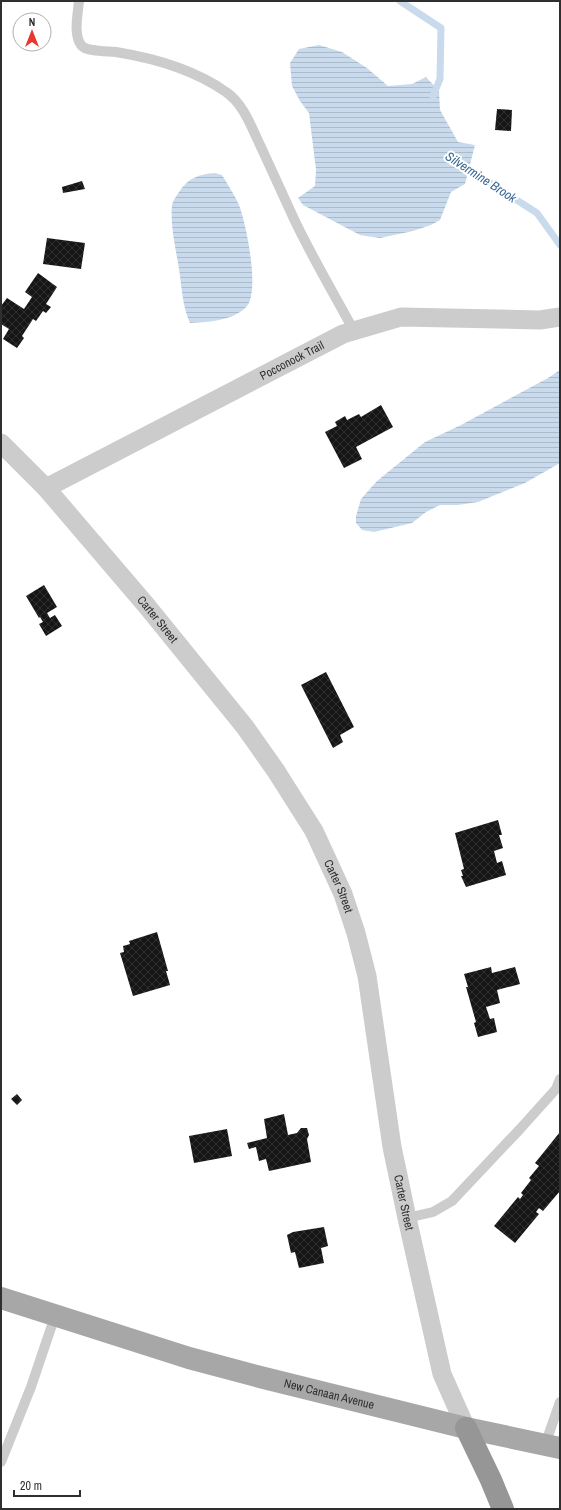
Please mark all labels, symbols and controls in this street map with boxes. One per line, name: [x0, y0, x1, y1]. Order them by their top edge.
north arrow: [12, 12, 52, 52]
text: N: [29, 15, 35, 29]
water label: Silvermine Brook: [442, 148, 520, 207]
street label: Pocconock Trail: [257, 337, 327, 384]
street label: Carter Street: [134, 592, 182, 646]
street label: Carter Street: [320, 857, 357, 915]
street label: Carter Street: [390, 1173, 418, 1232]
street label: New Canaan Avenue: [282, 1375, 376, 1413]
scale bar: [14, 1472, 80, 1498]
text: 20 m: [20, 1478, 42, 1494]

